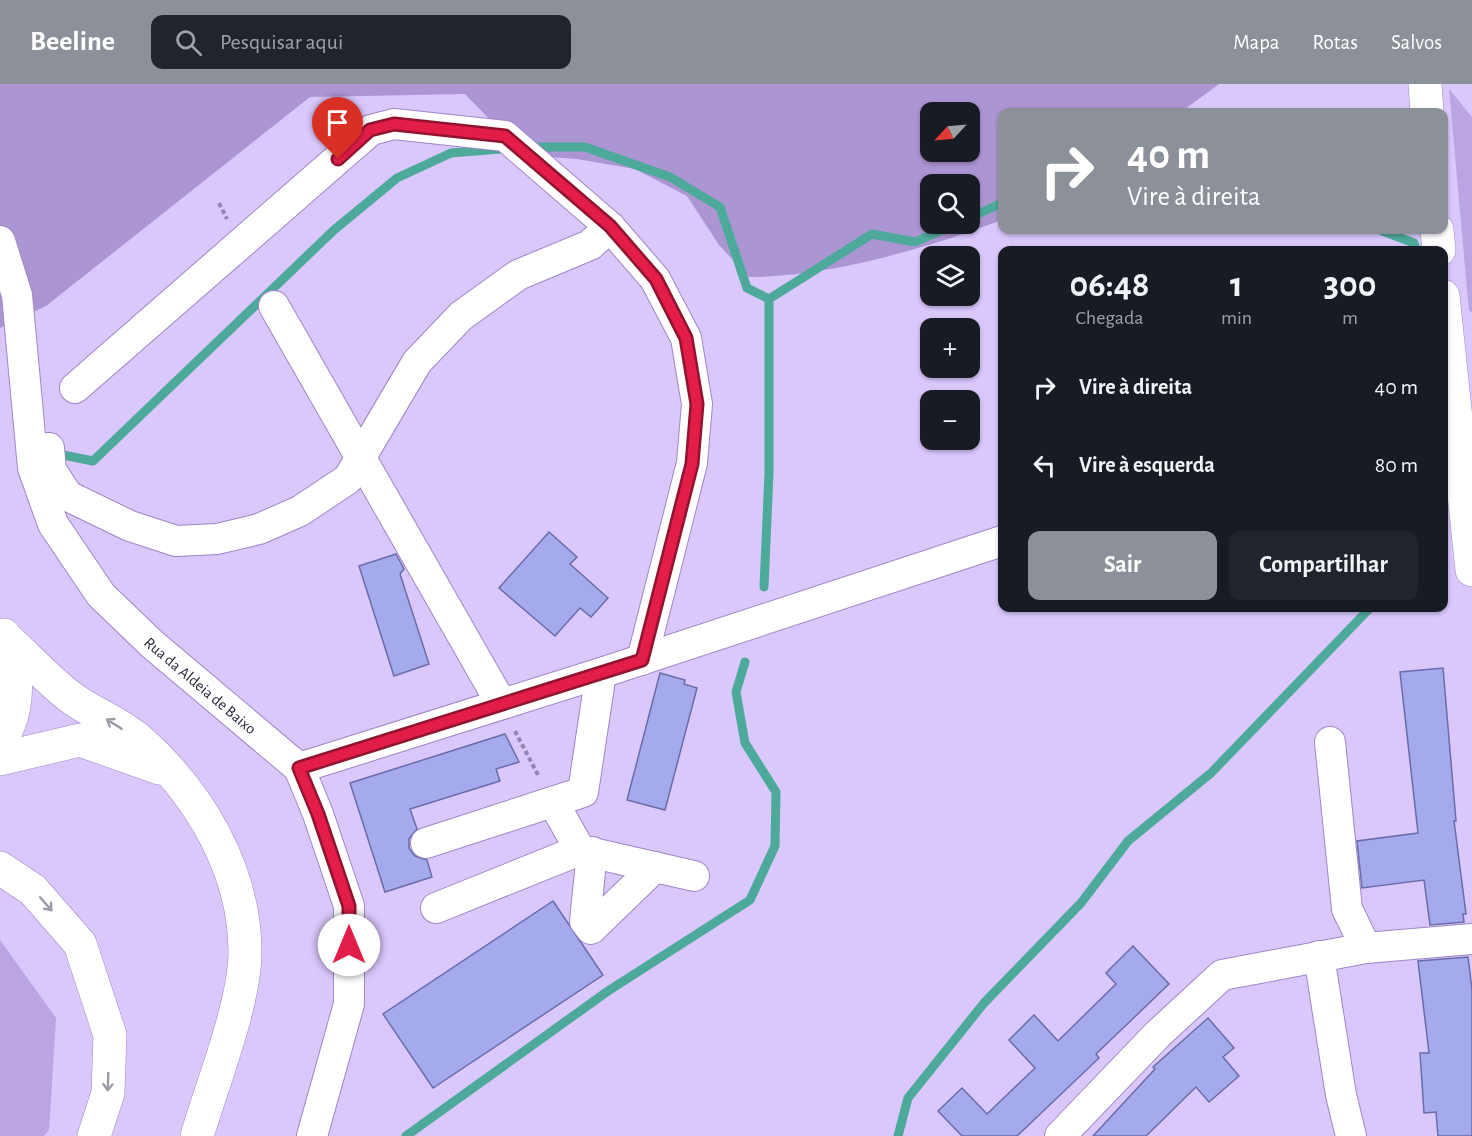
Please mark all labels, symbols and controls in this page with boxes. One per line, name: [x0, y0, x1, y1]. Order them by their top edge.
search box: [151, 15, 571, 69]
icon: search: [172, 26, 205, 59]
text: Beeline: [30, 28, 115, 56]
text: Pesquisar aqui: [220, 31, 343, 53]
text: Mapa: [1233, 32, 1280, 53]
text: Rotas: [1313, 32, 1358, 53]
text: Salvos: [1391, 32, 1442, 53]
pin: [312, 97, 363, 159]
north arrow: [920, 102, 980, 162]
map controls: [920, 102, 980, 450]
icon: arrive: [321, 106, 354, 139]
icon: right: [1028, 132, 1106, 210]
text: 40 m: [1127, 134, 1210, 176]
button: search: [920, 174, 980, 234]
text: Vire à direita: [1127, 183, 1261, 210]
button: layers: [920, 246, 980, 306]
text: 06:48: [1069, 267, 1150, 303]
text: 1: [1230, 267, 1243, 303]
text: 300: [1324, 267, 1377, 303]
text: Chegada: [1075, 308, 1144, 328]
text: min: [1221, 308, 1252, 328]
text: m: [1342, 308, 1358, 328]
button: +: [920, 318, 980, 378]
icon: right: [1028, 371, 1061, 404]
text: Vire à direita: [1079, 376, 1192, 398]
text: 40 m: [1375, 376, 1418, 398]
button: −: [920, 390, 980, 450]
icon: left: [1028, 449, 1061, 482]
text: Vire à esquerda: [1079, 454, 1215, 476]
text: 80 m: [1375, 454, 1418, 476]
button: Sair: [1028, 531, 1217, 600]
button: Compartilhar: [1229, 531, 1418, 600]
street label: Rua da Aldeia de Baixo: [141, 634, 259, 737]
one-way arrow: [106, 717, 123, 729]
one-way arrow: [39, 896, 52, 912]
position arrow: [317, 913, 381, 977]
one-way arrow: [102, 1071, 114, 1091]

